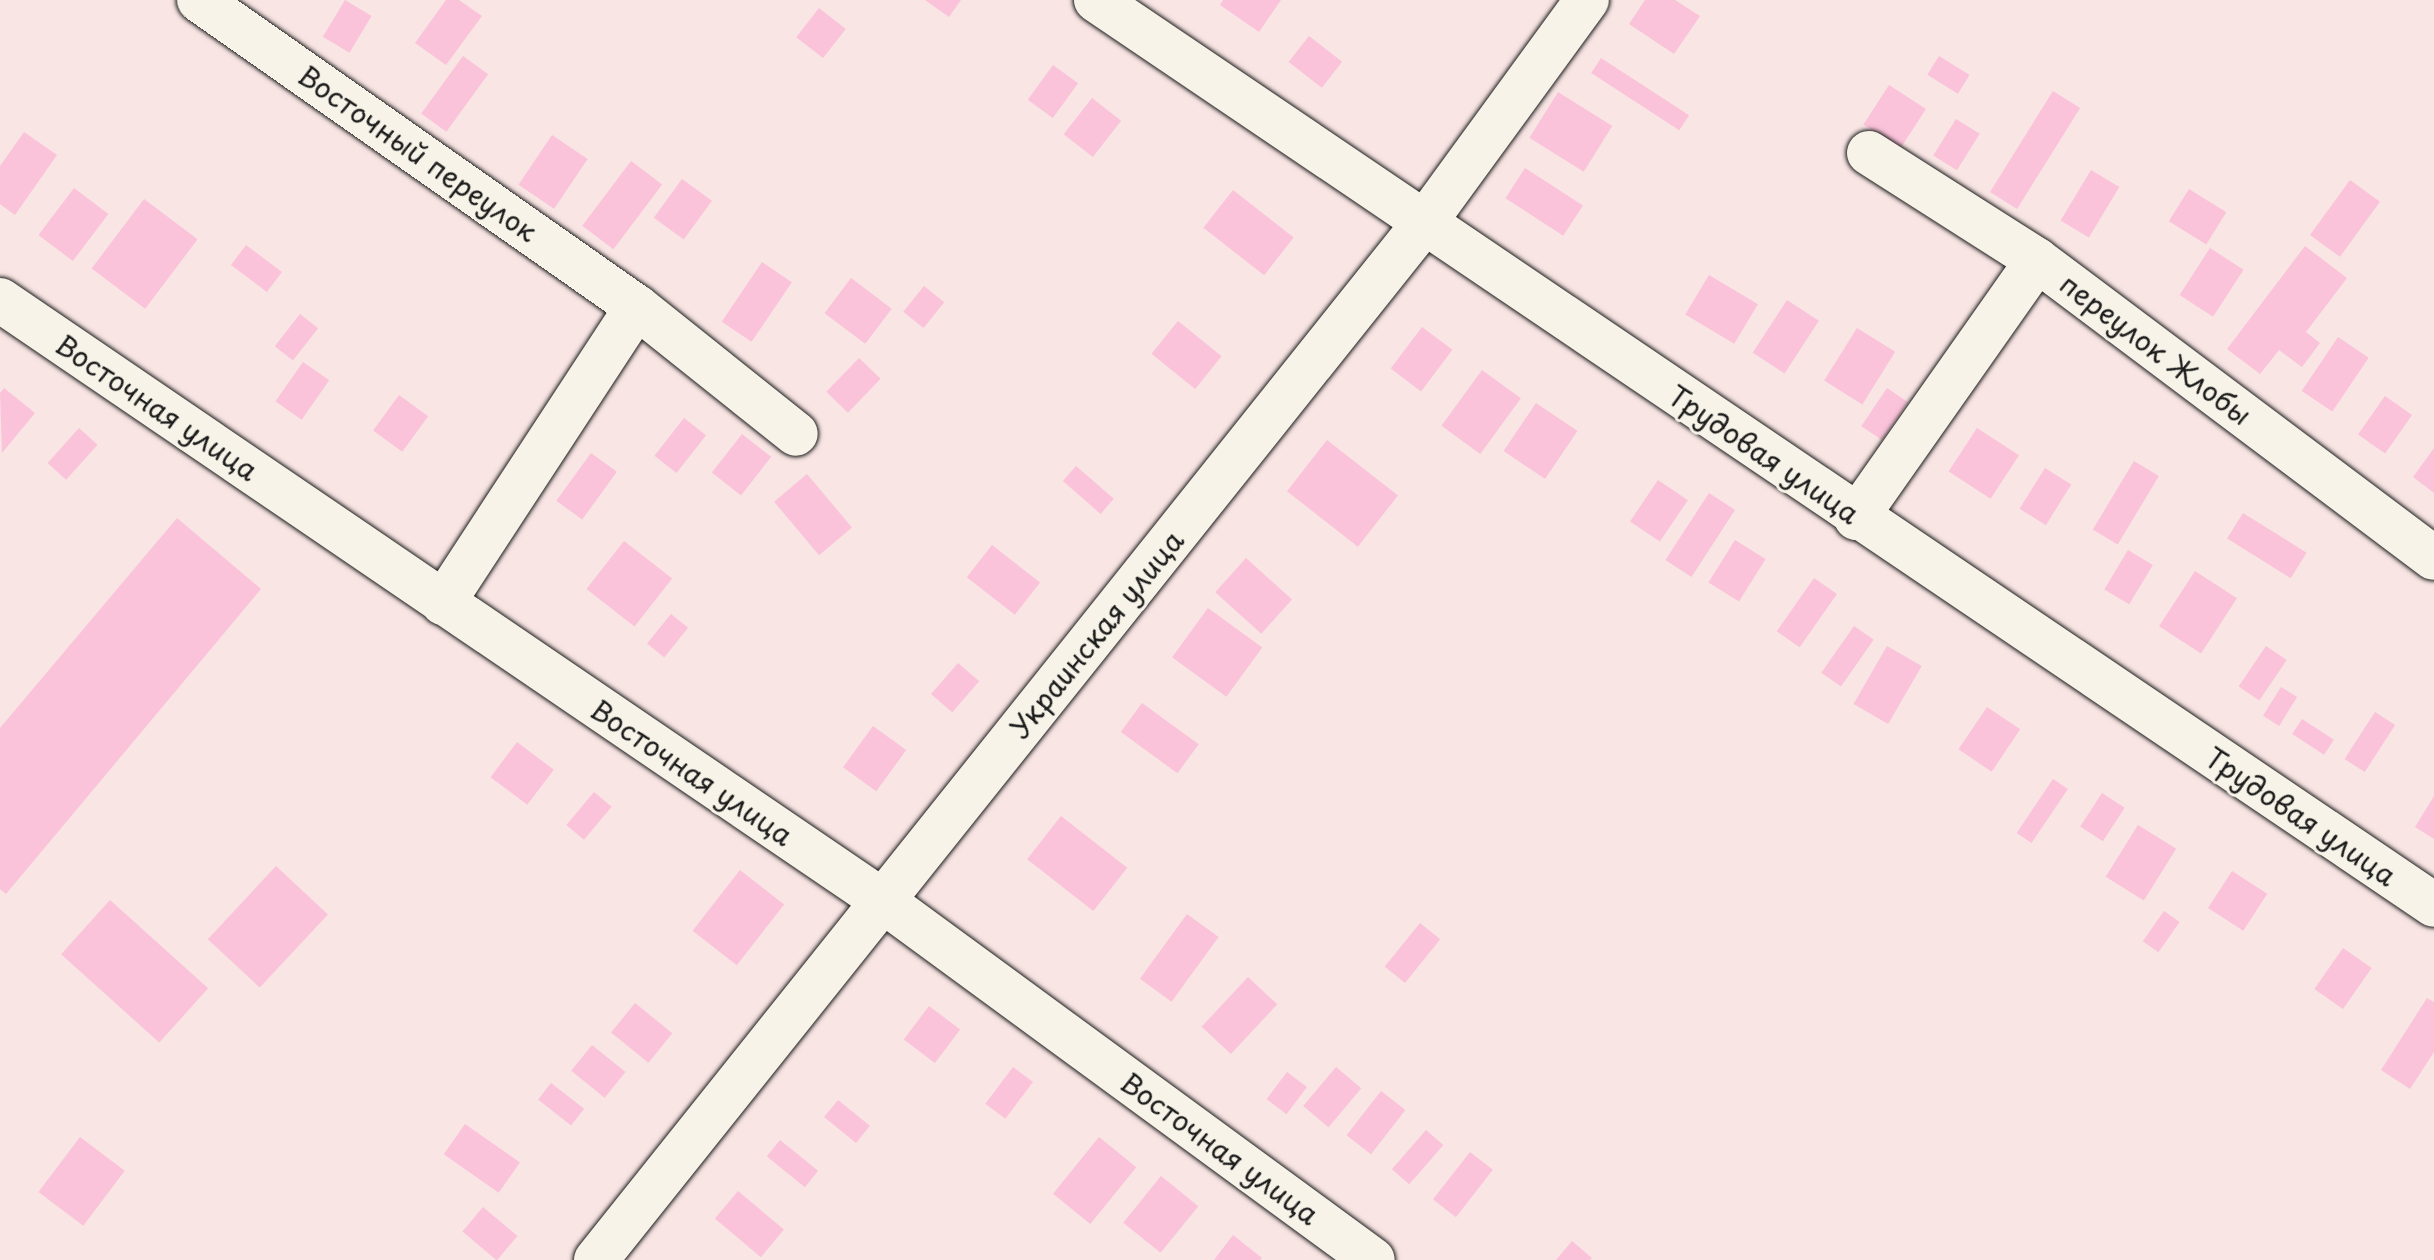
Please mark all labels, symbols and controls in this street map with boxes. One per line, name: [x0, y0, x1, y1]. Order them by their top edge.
street label: Восточный переулок: [292, 58, 544, 248]
street label: переулок Жлобы: [2054, 266, 2258, 432]
street label: Восточная улица: [49, 327, 265, 487]
street label: Трудовая улица: [1662, 378, 1866, 530]
street label: Украинская улица: [1002, 523, 1190, 745]
street label: Восточная улица: [584, 692, 800, 852]
street label: Трудовая улица: [2199, 740, 2403, 892]
street label: Восточная улица: [1114, 1064, 1326, 1232]

